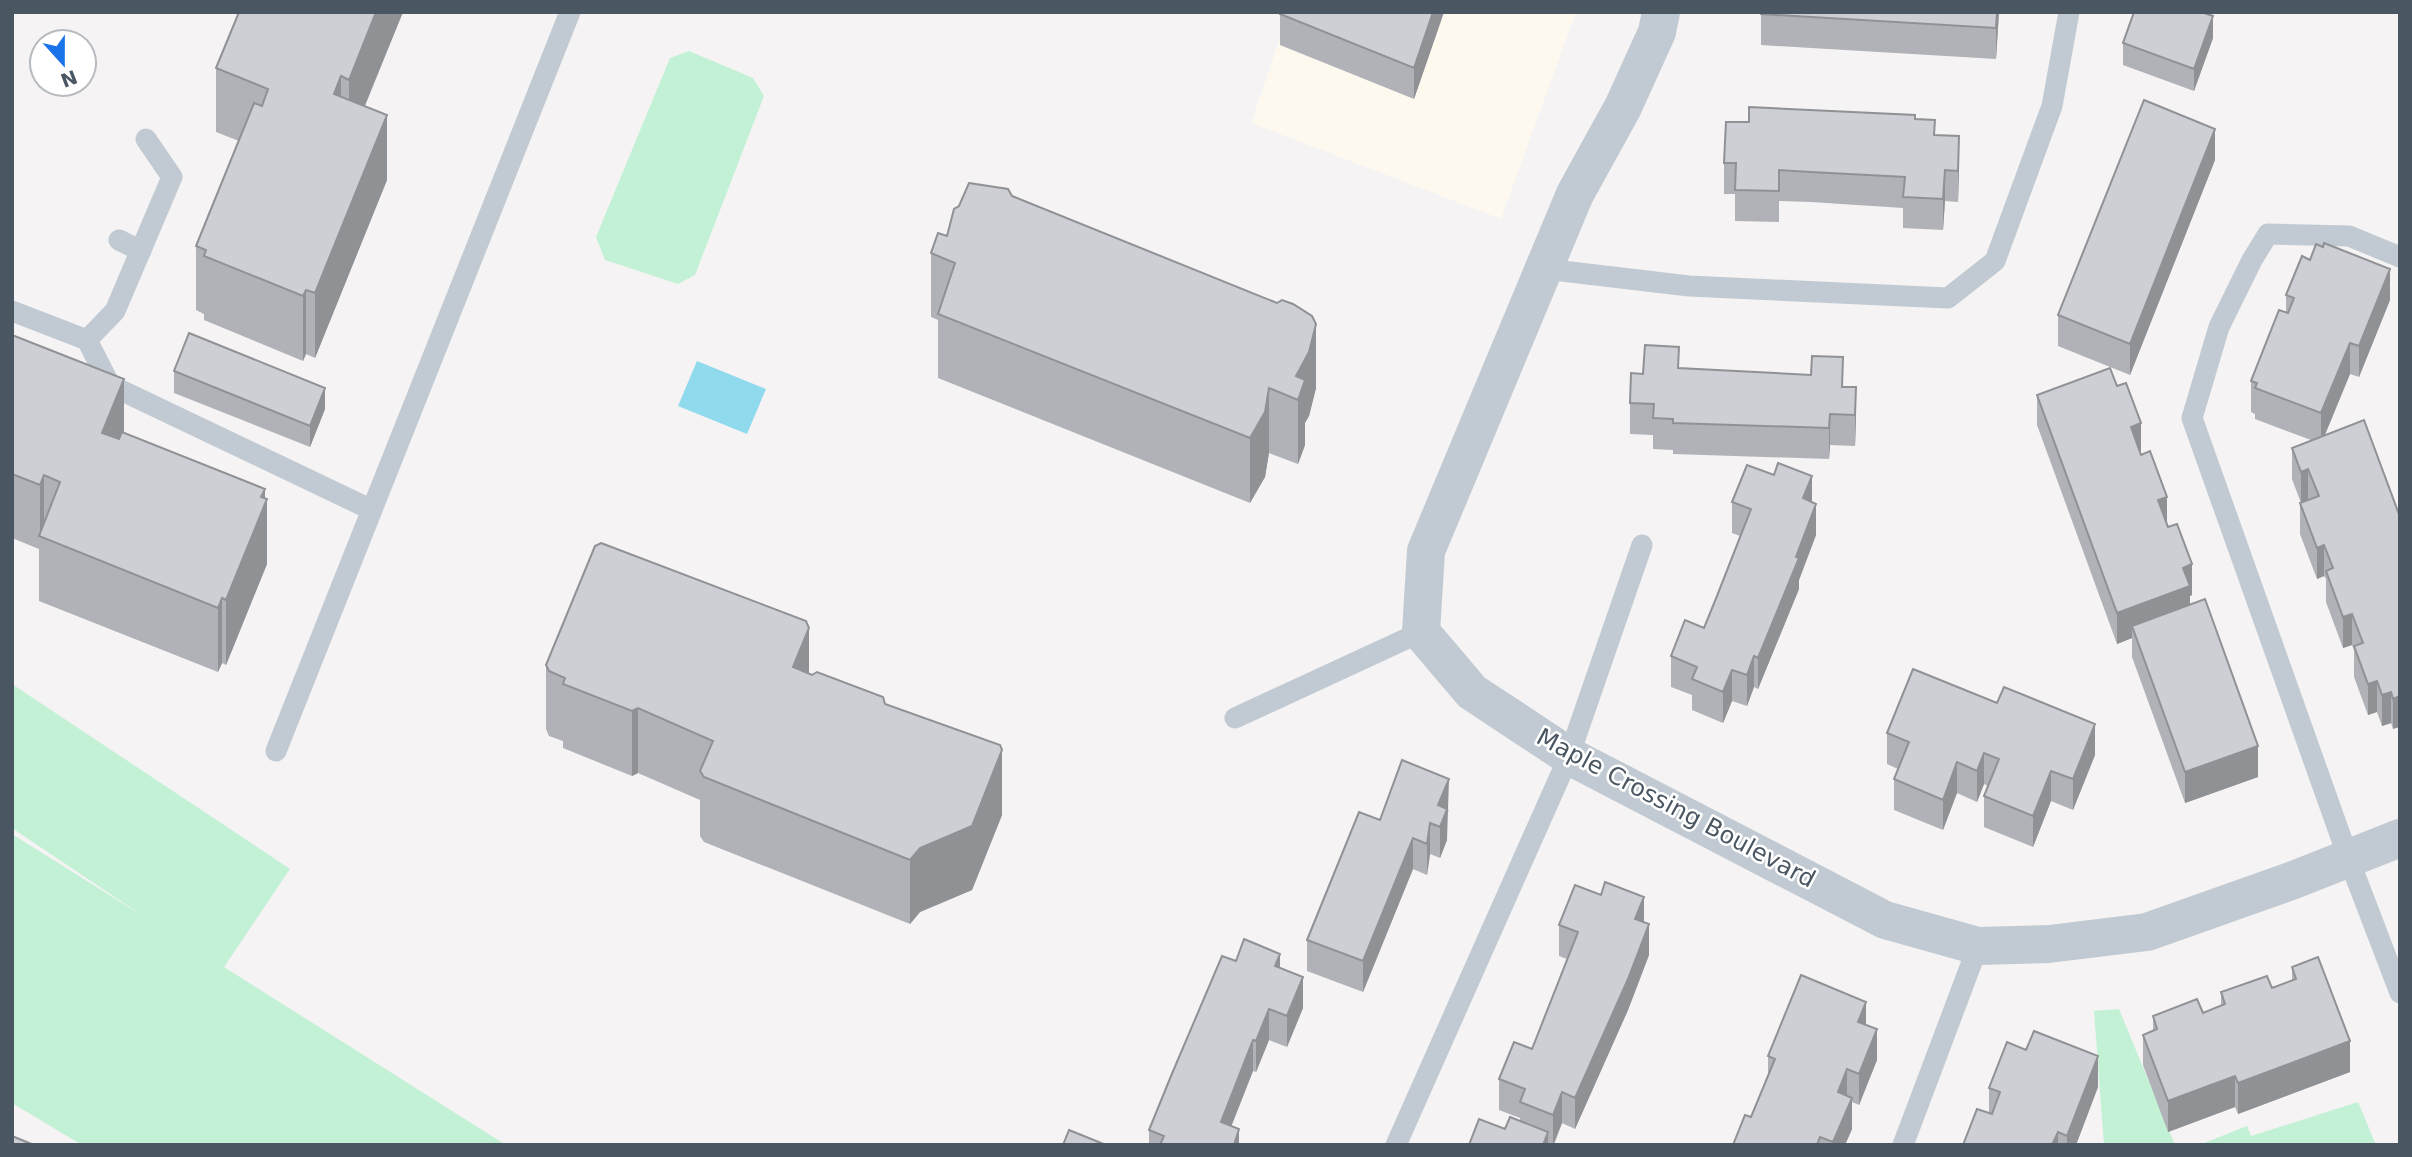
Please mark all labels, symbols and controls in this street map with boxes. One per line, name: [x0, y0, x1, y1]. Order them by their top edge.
north arrow: [28, 28, 98, 98]
text: N: [58, 66, 80, 92]
street label: Maple Crossing Boulevard: [1532, 722, 1820, 894]

